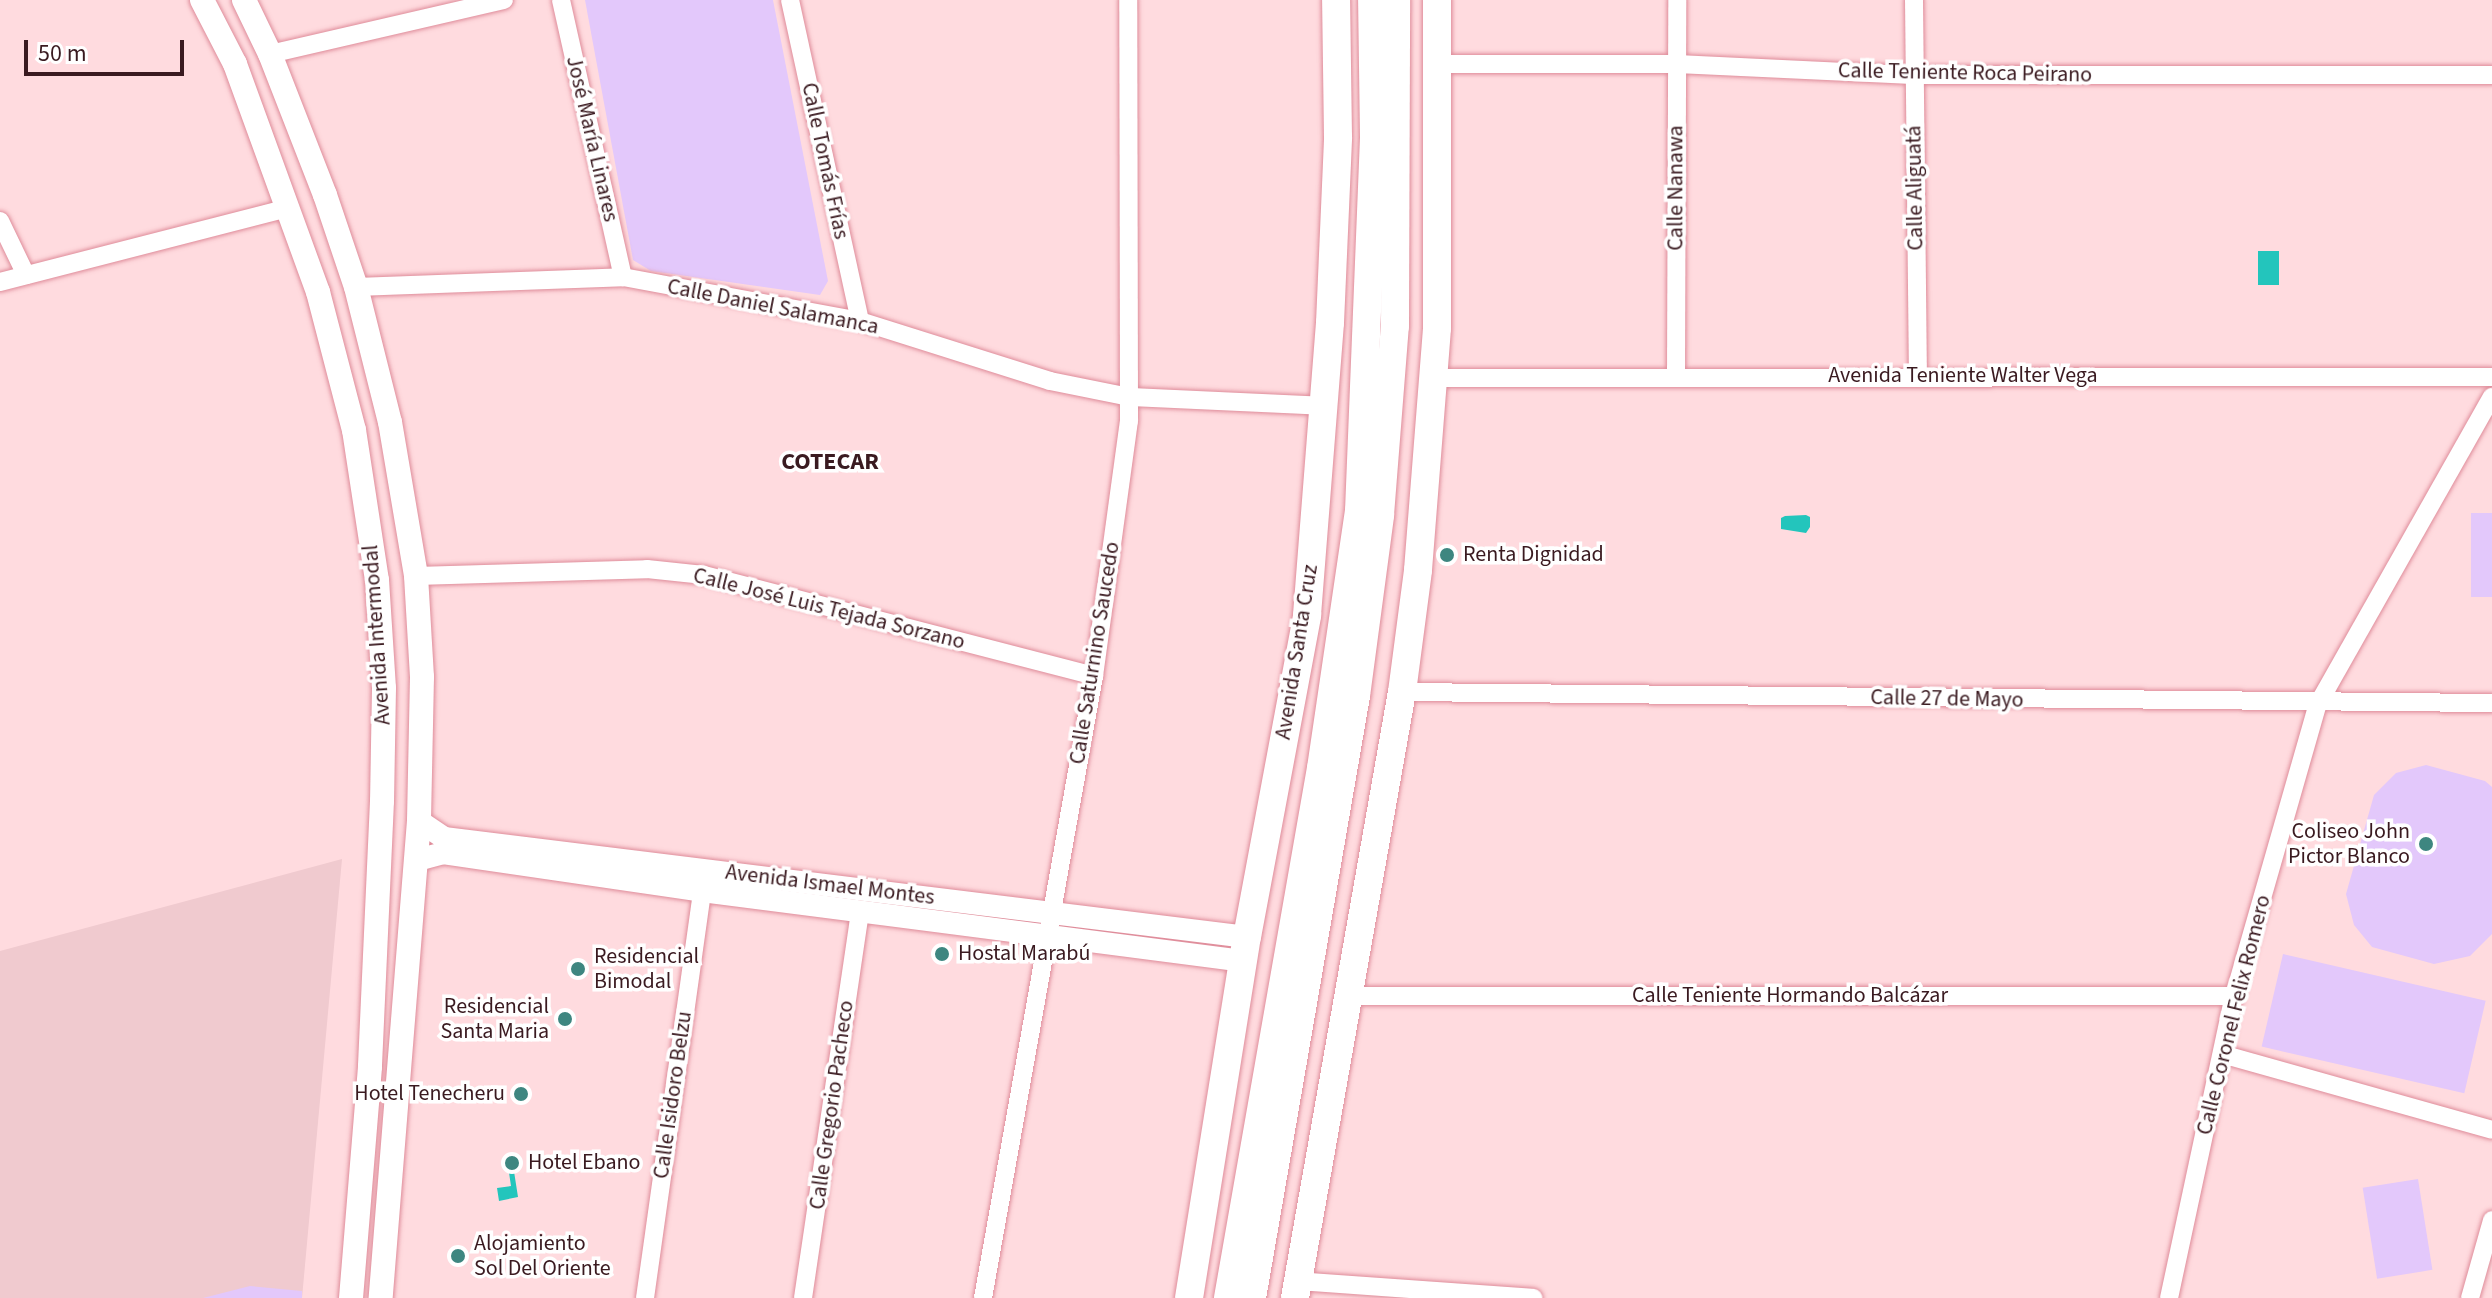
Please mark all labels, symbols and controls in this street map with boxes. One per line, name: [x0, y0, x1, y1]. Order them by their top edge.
scale bar: [28, 24, 188, 74]
text: 50 m: [38, 36, 87, 71]
street label: José María Linares: [560, 54, 624, 224]
street label: Calle Teniente Roca Peirano: [1838, 58, 2092, 88]
street label: Calle Tomás Frías: [796, 80, 854, 242]
street label: Calle Nanawa: [1663, 125, 1689, 251]
street label: Calle Aliguatá: [1901, 125, 1929, 251]
street label: Calle Daniel Salamanca: [665, 274, 881, 340]
street label: Avenida Teniente Walter Vega: [1828, 363, 2098, 389]
district label: COTECAR: [781, 448, 879, 476]
street label: Calle Saturnino Saucedo: [1064, 540, 1126, 766]
place label: Renta Dignidad: [1463, 542, 1604, 568]
street label: Avenida Intermodal: [358, 544, 396, 726]
marker: Renta Dignidad: [1438, 546, 1456, 564]
street label: Calle José Luis Tejada Sorzano: [690, 562, 968, 656]
street label: Avenida Santa Cruz: [1270, 563, 1324, 741]
street label: Calle 27 de Mayo: [1870, 684, 2024, 714]
place label: Coliseo John Pictor Blanco: [2288, 818, 2410, 870]
marker: Coliseo John Pictor Blanco: [2417, 835, 2435, 853]
street label: Avenida Ismael Montes: [724, 859, 936, 911]
street label: Calle Coronel Felix Romero: [2191, 892, 2277, 1138]
place label: Hostal Marabú: [958, 941, 1090, 967]
place label: Residencial Bimodal: [594, 943, 699, 994]
marker: Hostal Marabú: [933, 945, 951, 963]
marker: Residencial Bimodal: [569, 960, 587, 978]
street label: Calle Teniente Hormando Balcázar: [1632, 983, 1948, 1009]
place label: Residencial Santa Maria: [440, 993, 549, 1044]
street label: Calle Gregorio Pacheco: [804, 999, 860, 1211]
street label: Calle Isidoro Belzu: [648, 1009, 698, 1181]
marker: Residencial Santa Maria: [556, 1010, 574, 1028]
place label: Hotel Tenecheru: [354, 1081, 505, 1107]
marker: Hotel Tenecheru: [512, 1085, 530, 1103]
place label: Hotel Ebano: [528, 1150, 640, 1176]
marker: Hotel Ebano: [503, 1154, 521, 1172]
place label: Alojamiento Sol Del Oriente: [474, 1230, 611, 1282]
marker: Alojamiento Sol Del Oriente: [449, 1247, 467, 1265]

